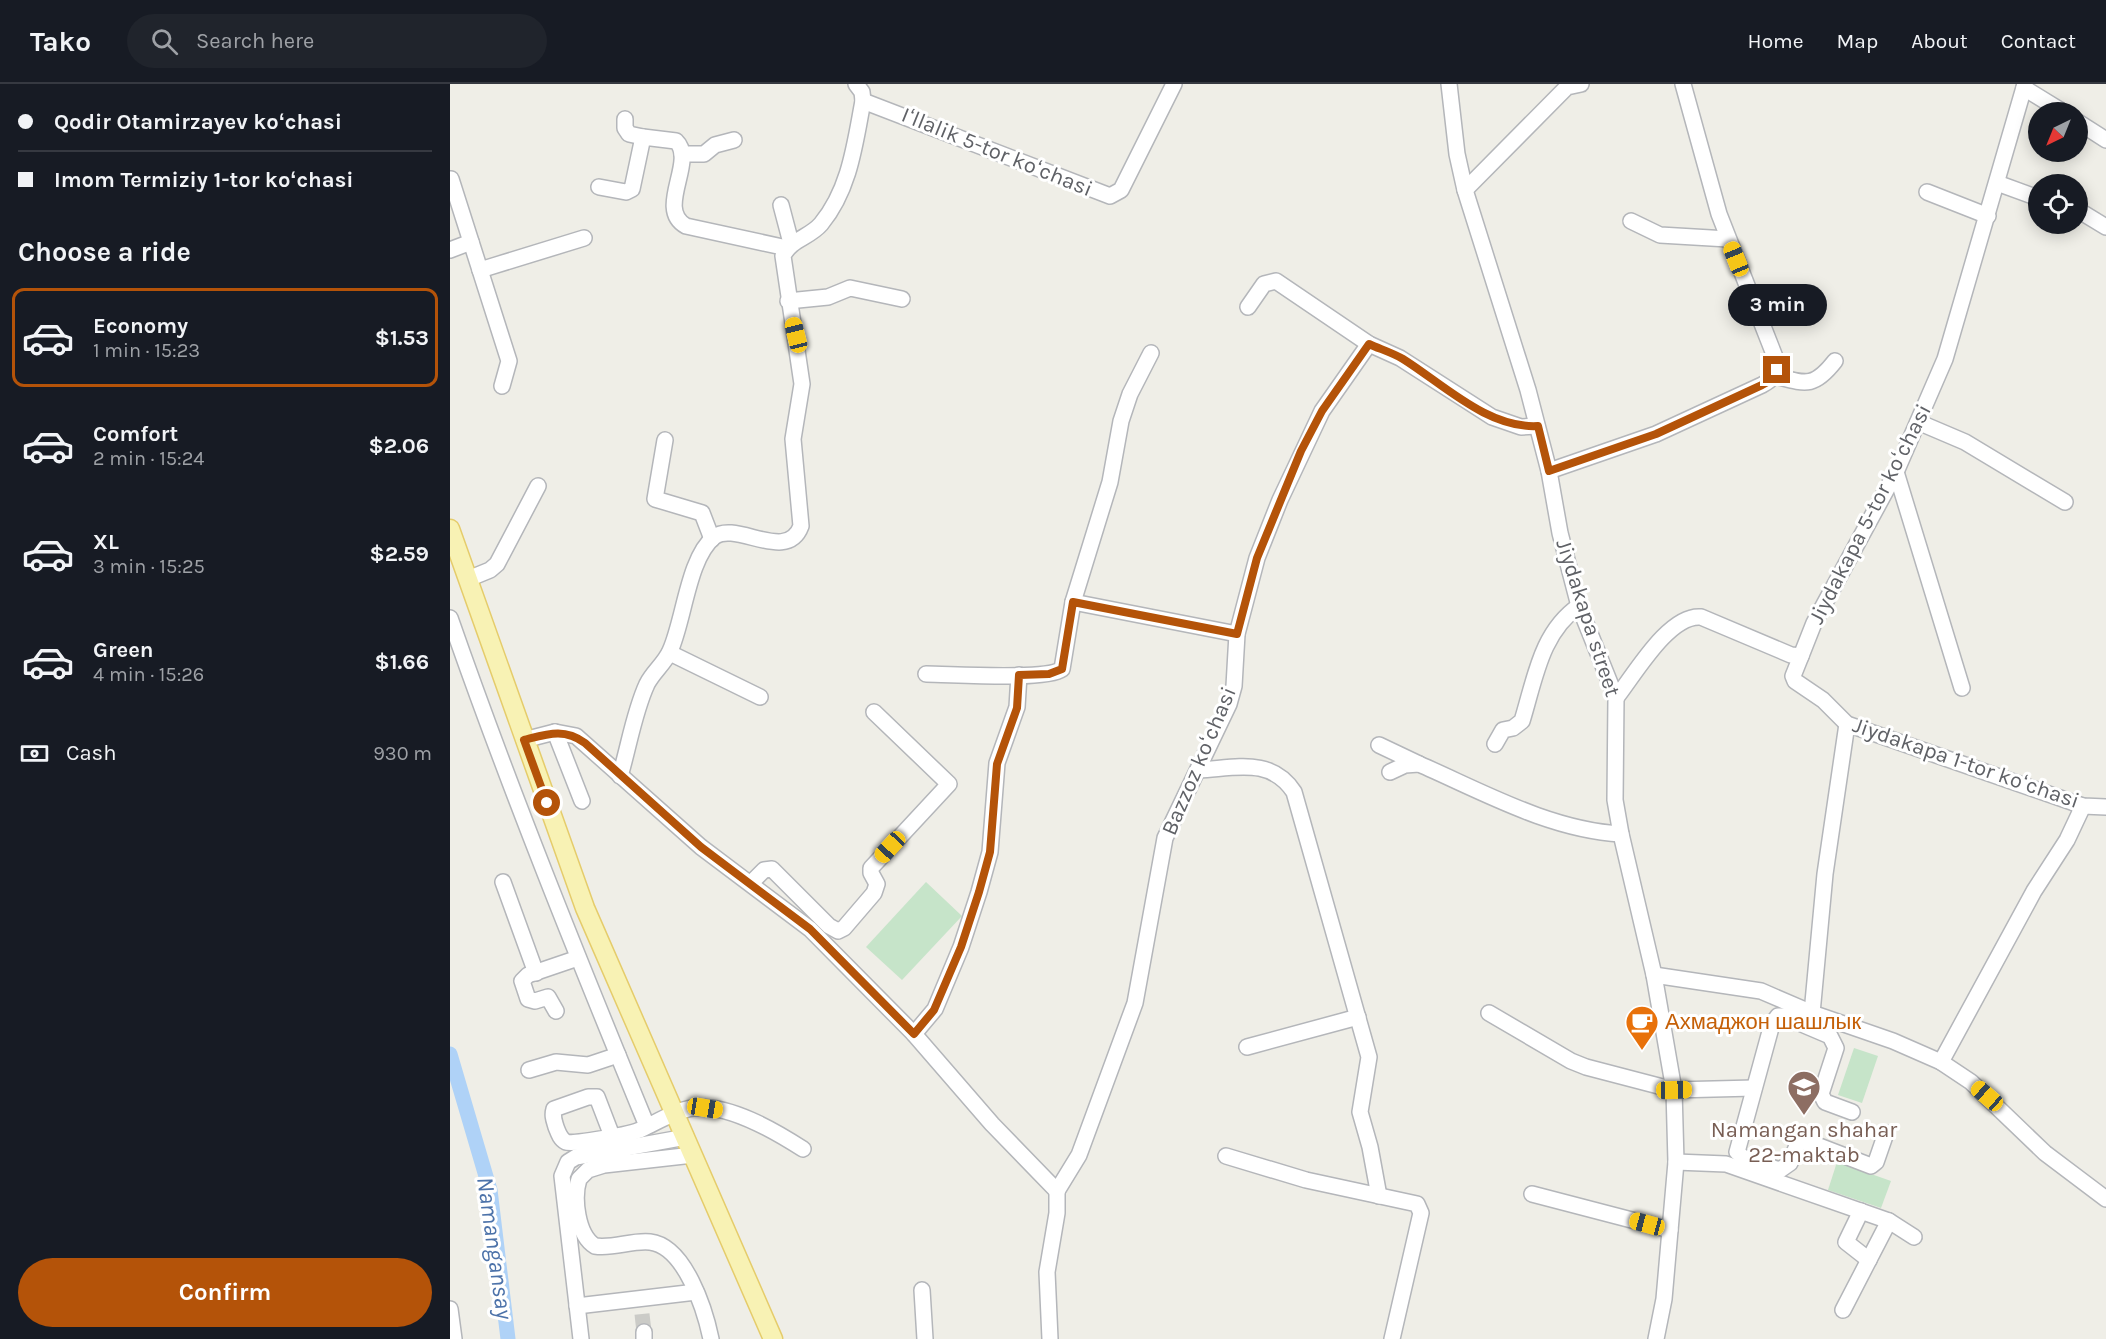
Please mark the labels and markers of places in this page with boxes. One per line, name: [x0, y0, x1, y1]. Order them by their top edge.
cafe icon: Ахмаджон шашлык: [1624, 1004, 1660, 1051]
place label: Ахмаджон шашлык: [1665, 1009, 1861, 1035]
school or university icon: Namangan shahar 22-maktab: [1786, 1069, 1822, 1116]
place label: Namangan shahar 22-maktab: [1711, 1117, 1897, 1168]

